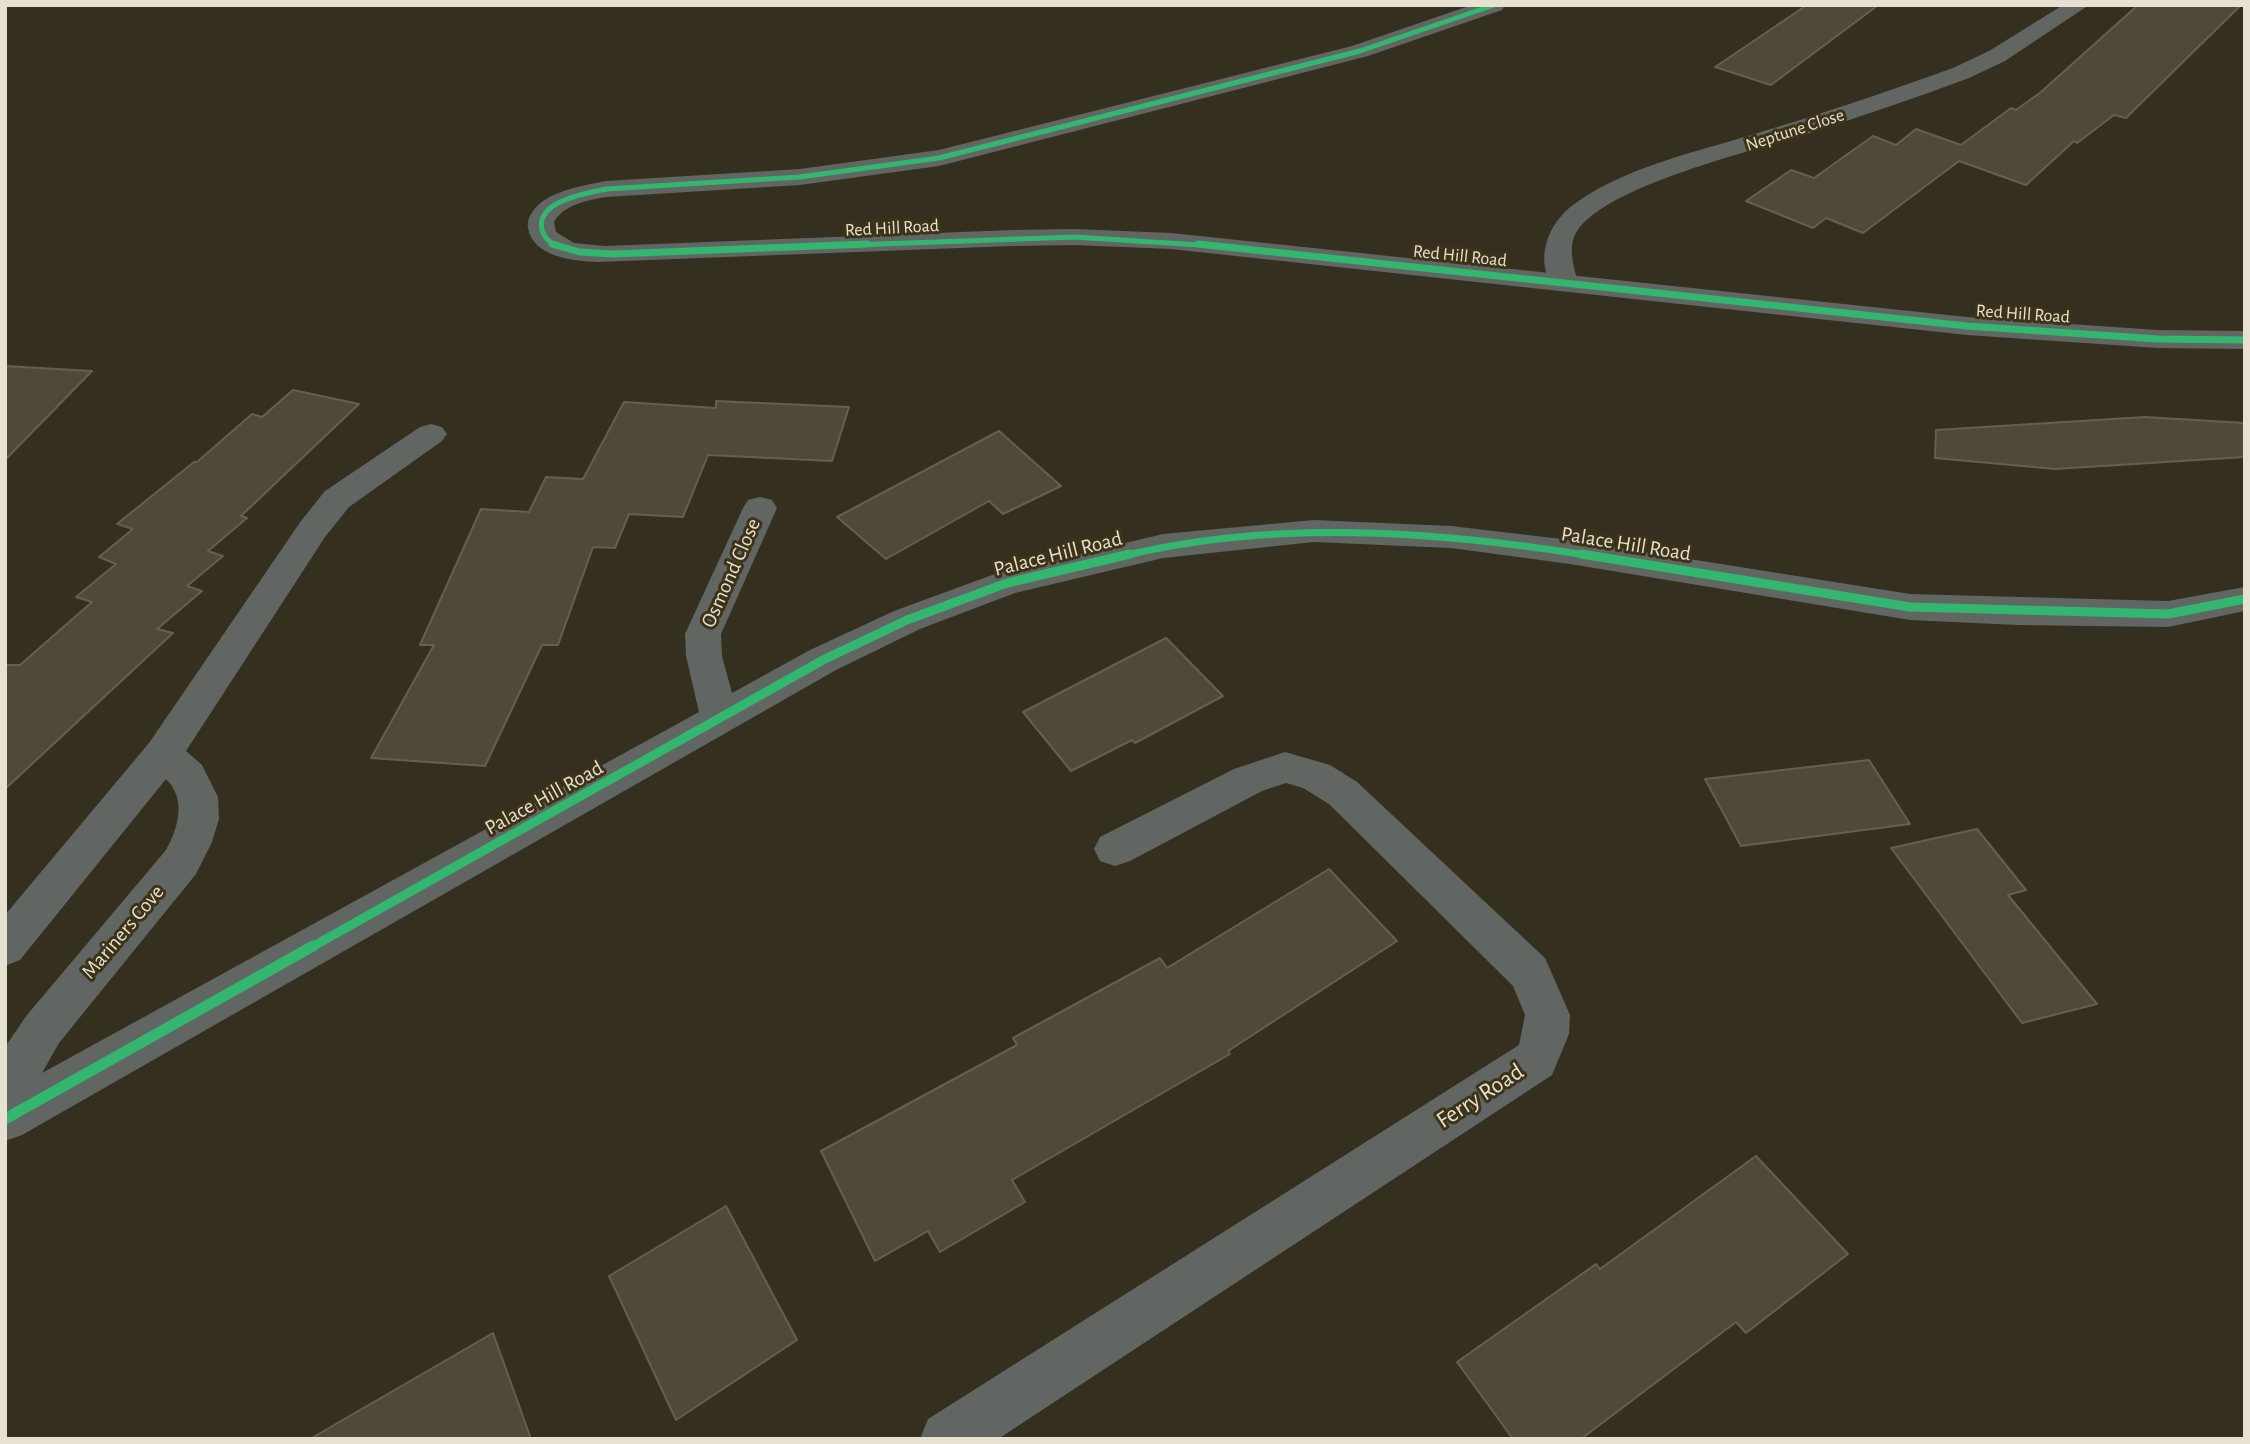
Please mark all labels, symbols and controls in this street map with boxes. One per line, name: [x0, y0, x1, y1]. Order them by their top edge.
street label: Neptune Close: [1743, 104, 1847, 156]
street label: Red Hill Road: [844, 215, 940, 241]
street label: Red Hill Road: [1412, 240, 1508, 272]
street label: Red Hill Road: [1975, 300, 2071, 328]
street label: Osmond Close: [696, 514, 766, 632]
street label: Palace Hill Road: [1559, 521, 1693, 567]
street label: Palace Hill Road: [991, 526, 1125, 582]
street label: Palace Hill Road: [481, 755, 607, 841]
street label: Mariners Cove: [76, 880, 170, 984]
street label: Ferry Road: [1431, 1057, 1529, 1135]

